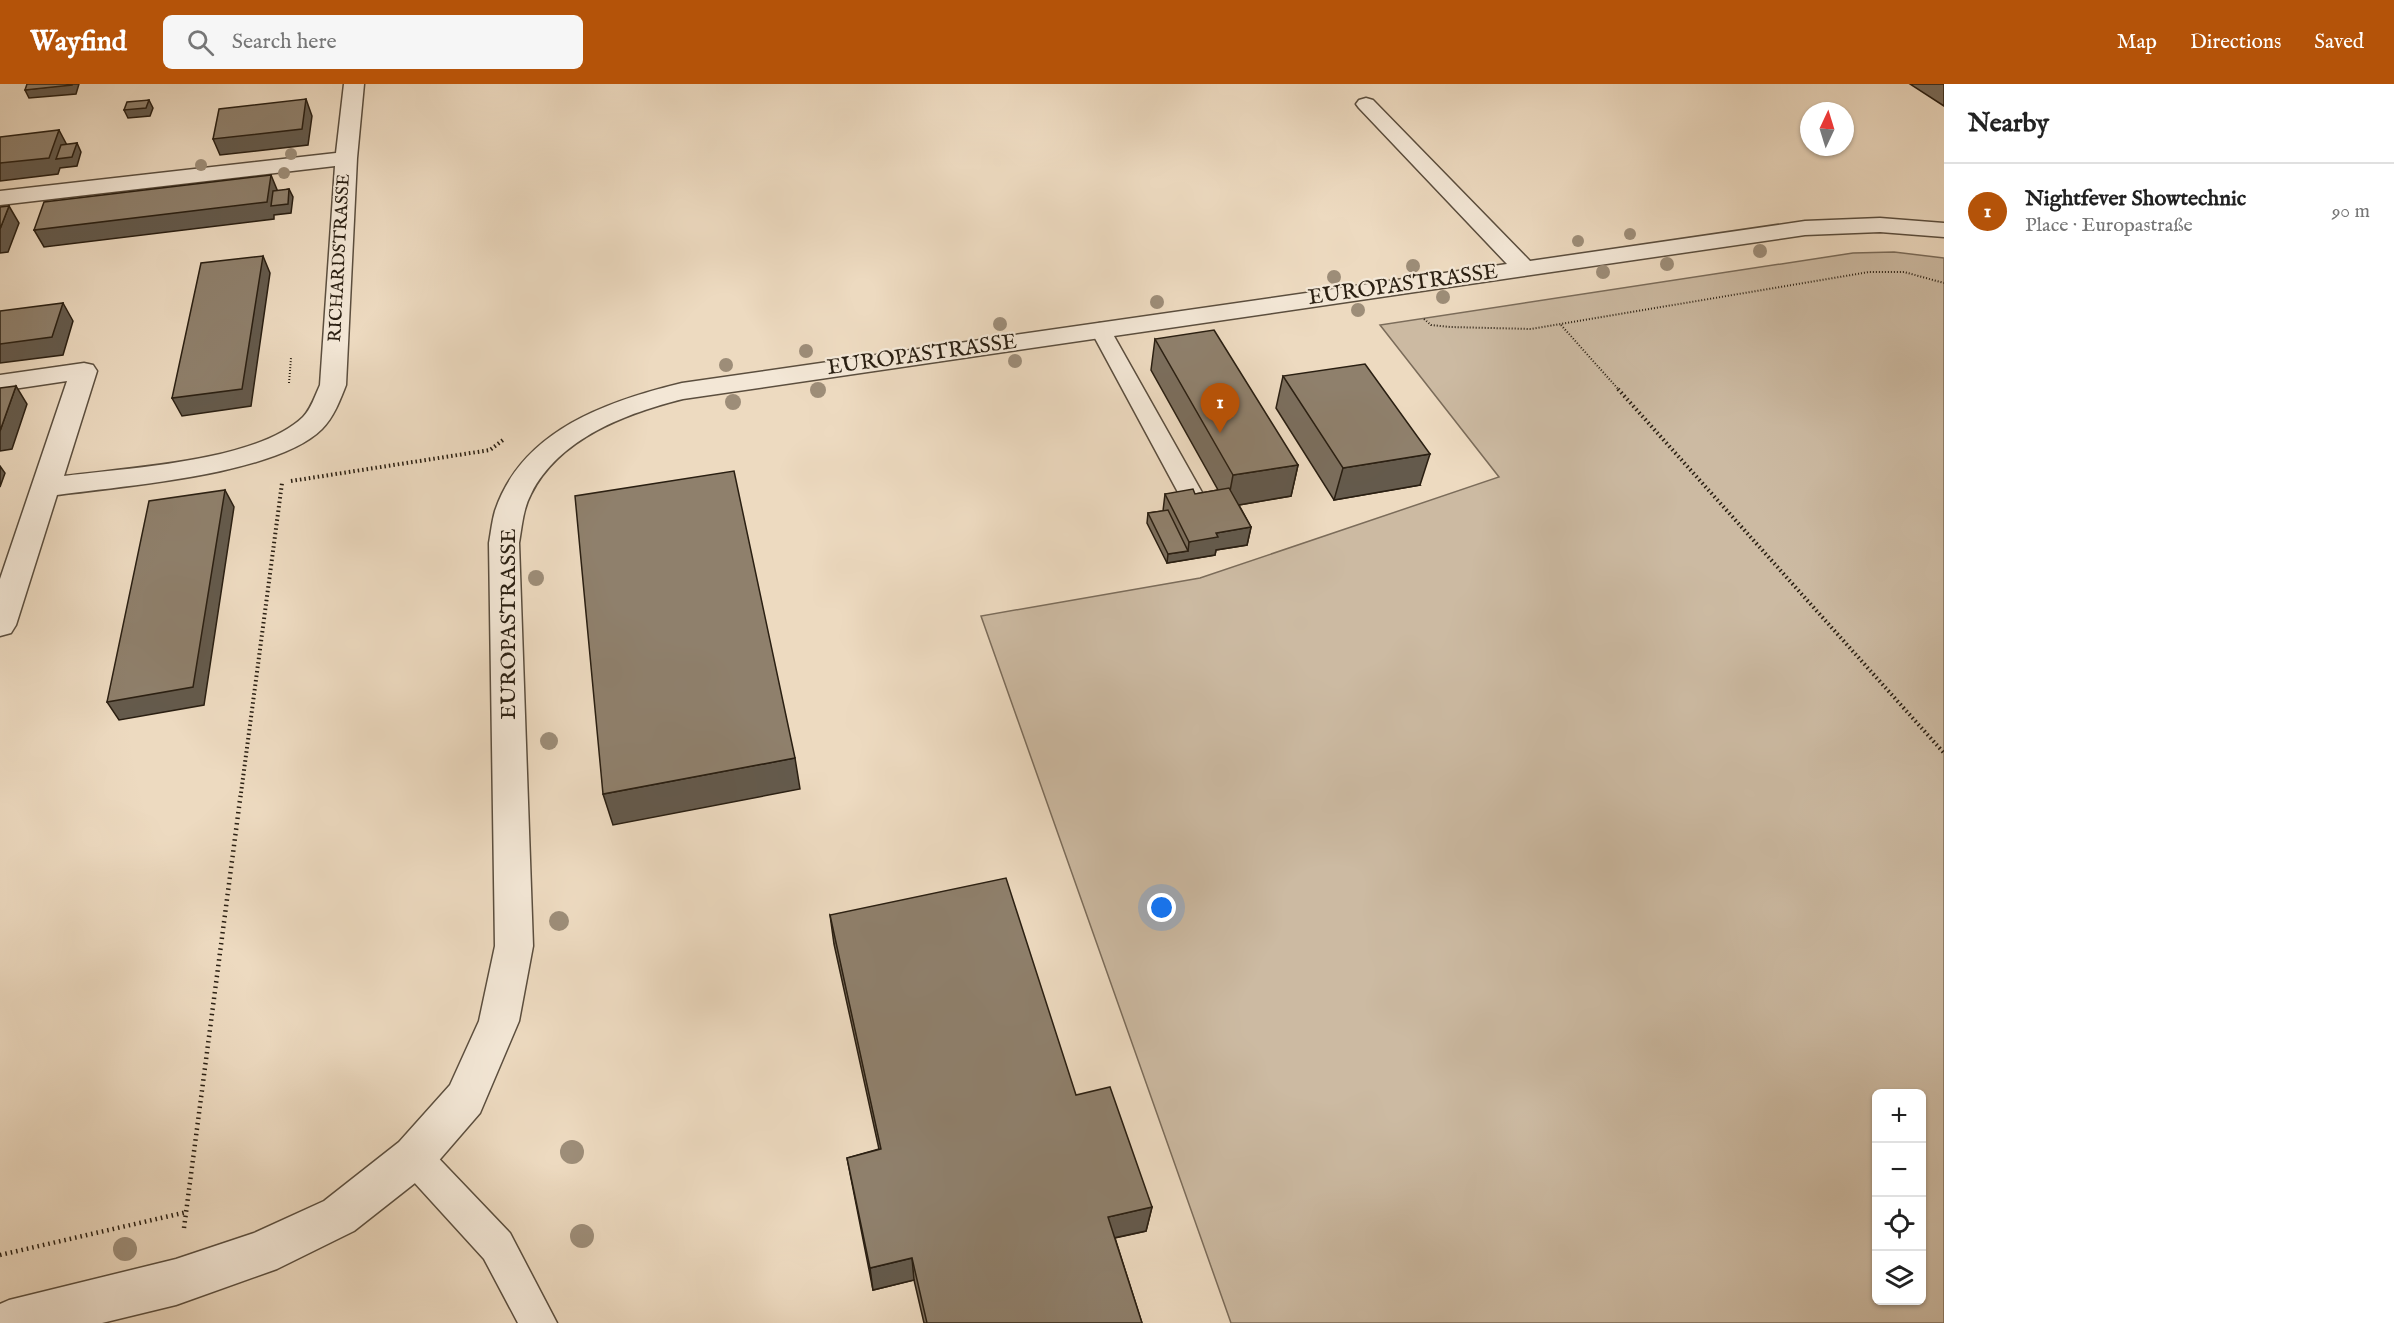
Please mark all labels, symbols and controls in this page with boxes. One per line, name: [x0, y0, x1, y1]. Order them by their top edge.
search box: [163, 15, 583, 69]
text: Wayfind: [30, 25, 127, 60]
icon: search: [184, 26, 217, 59]
text: Search here: [232, 28, 337, 56]
text: Map: [2117, 29, 2157, 56]
text: Directions: [2190, 29, 2281, 56]
text: Saved: [2314, 29, 2364, 56]
north arrow: [1800, 102, 1854, 156]
text: Nearby: [1968, 107, 2049, 140]
street label: RICHARDSTRASSE: [324, 173, 356, 343]
text: Nightfever Showtechnic: [2025, 185, 2246, 213]
text: 1: [1984, 199, 1991, 224]
text: 90 m: [2332, 199, 2370, 224]
text: Place · Europastraße: [2025, 213, 2193, 238]
street label: EUROPASTRASSE: [1306, 258, 1500, 312]
street label: EUROPASTRASSE: [825, 328, 1019, 382]
pin: 1: [1200, 384, 1240, 433]
street label: EUROPASTRASSE: [495, 528, 523, 720]
your location: [1147, 893, 1176, 922]
map controls: [1872, 1089, 1926, 1305]
button: +: [1872, 1089, 1926, 1143]
button: −: [1872, 1143, 1926, 1197]
button: locate: [1872, 1197, 1926, 1251]
button: layers: [1872, 1251, 1926, 1305]

